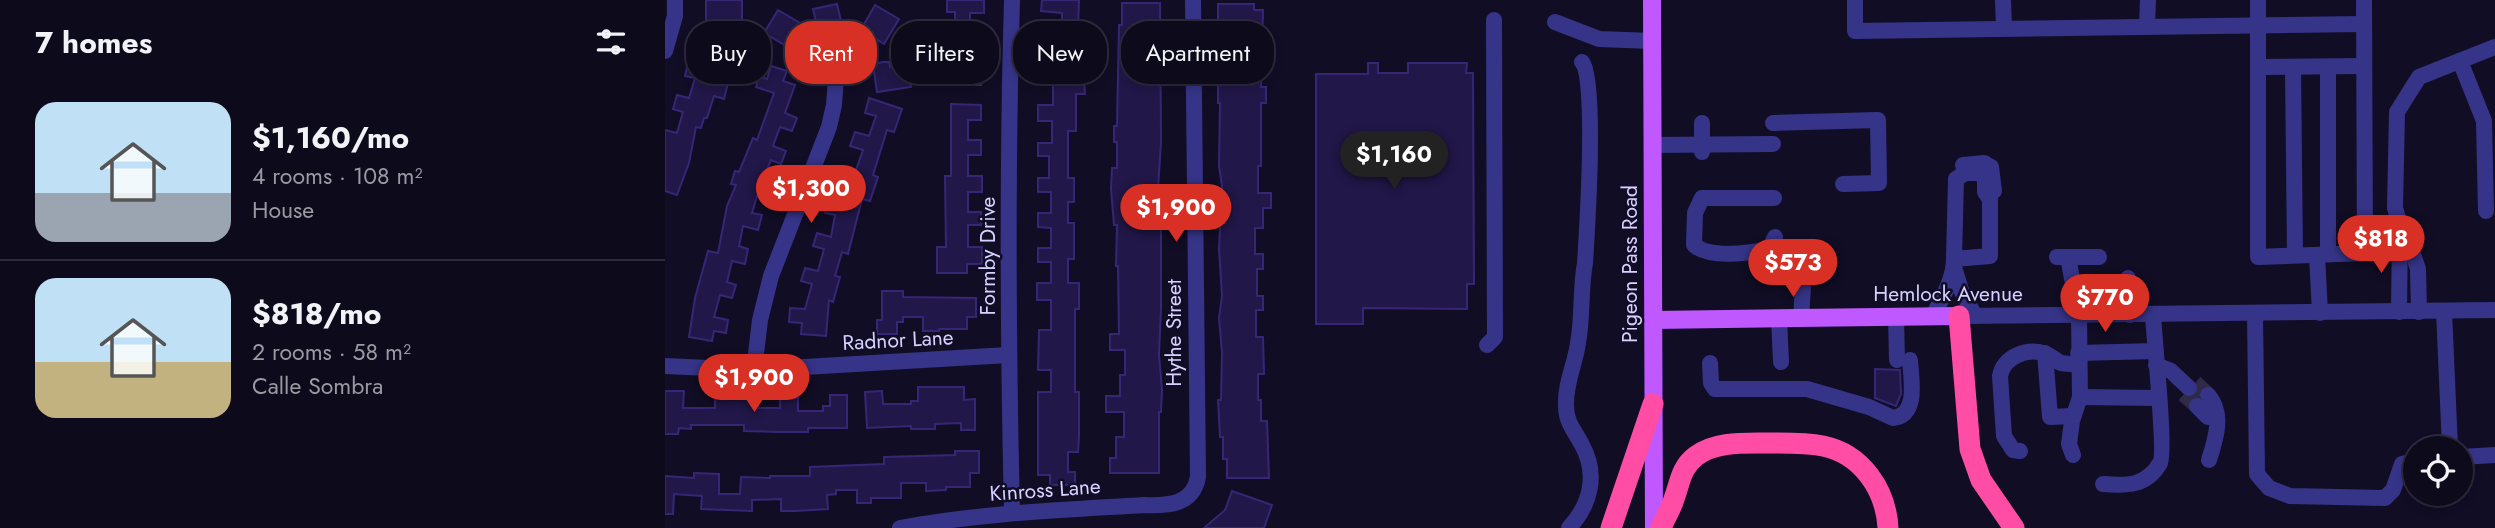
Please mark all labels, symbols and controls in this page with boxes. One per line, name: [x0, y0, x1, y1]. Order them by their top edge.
text: 7 homes: [35, 21, 152, 64]
chip: Buy: [686, 21, 771, 84]
chip: Rent: [785, 21, 877, 84]
chip: Filters: [891, 21, 999, 84]
chip: New: [1013, 21, 1107, 84]
chip: Apartment: [1121, 21, 1274, 84]
icon: filters: [592, 23, 630, 61]
text: $1,160/mo: [252, 116, 409, 159]
icon: home: [91, 130, 175, 214]
pin: $1,160: [1337, 132, 1451, 191]
text: $1,160: [1356, 137, 1432, 171]
text: 4 rooms · 108 m²: [252, 159, 422, 193]
pin: $1,300: [754, 166, 868, 225]
text: $1,300: [772, 171, 850, 205]
pin: $1,900: [1119, 184, 1233, 244]
street label: Pigeon Pass Road: [1615, 185, 1645, 343]
text: $1,900: [1136, 190, 1216, 224]
text: House: [252, 193, 314, 227]
street label: Formby Drive: [973, 196, 1003, 315]
pin: $818: [2340, 216, 2422, 275]
text: $818: [2354, 221, 2408, 255]
pin: $573: [1752, 240, 1834, 299]
text: $573: [1764, 245, 1822, 279]
pin: $770: [2064, 274, 2146, 334]
street label: Hythe Street: [1159, 279, 1189, 387]
street label: Hemlock Avenue: [1873, 279, 2023, 309]
text: $770: [2076, 280, 2134, 314]
text: $818/mo: [252, 292, 382, 335]
icon: home: [91, 306, 175, 390]
street label: Radnor Lane: [842, 322, 954, 358]
text: 2 rooms · 58 m²: [252, 335, 411, 369]
pin: $1,900: [697, 354, 811, 414]
text: $1,900: [714, 360, 794, 394]
text: Calle Sombra: [252, 369, 383, 403]
map controls: [2403, 436, 2473, 506]
button: locate: [2403, 436, 2473, 506]
street label: Kinross Lane: [988, 471, 1102, 509]

